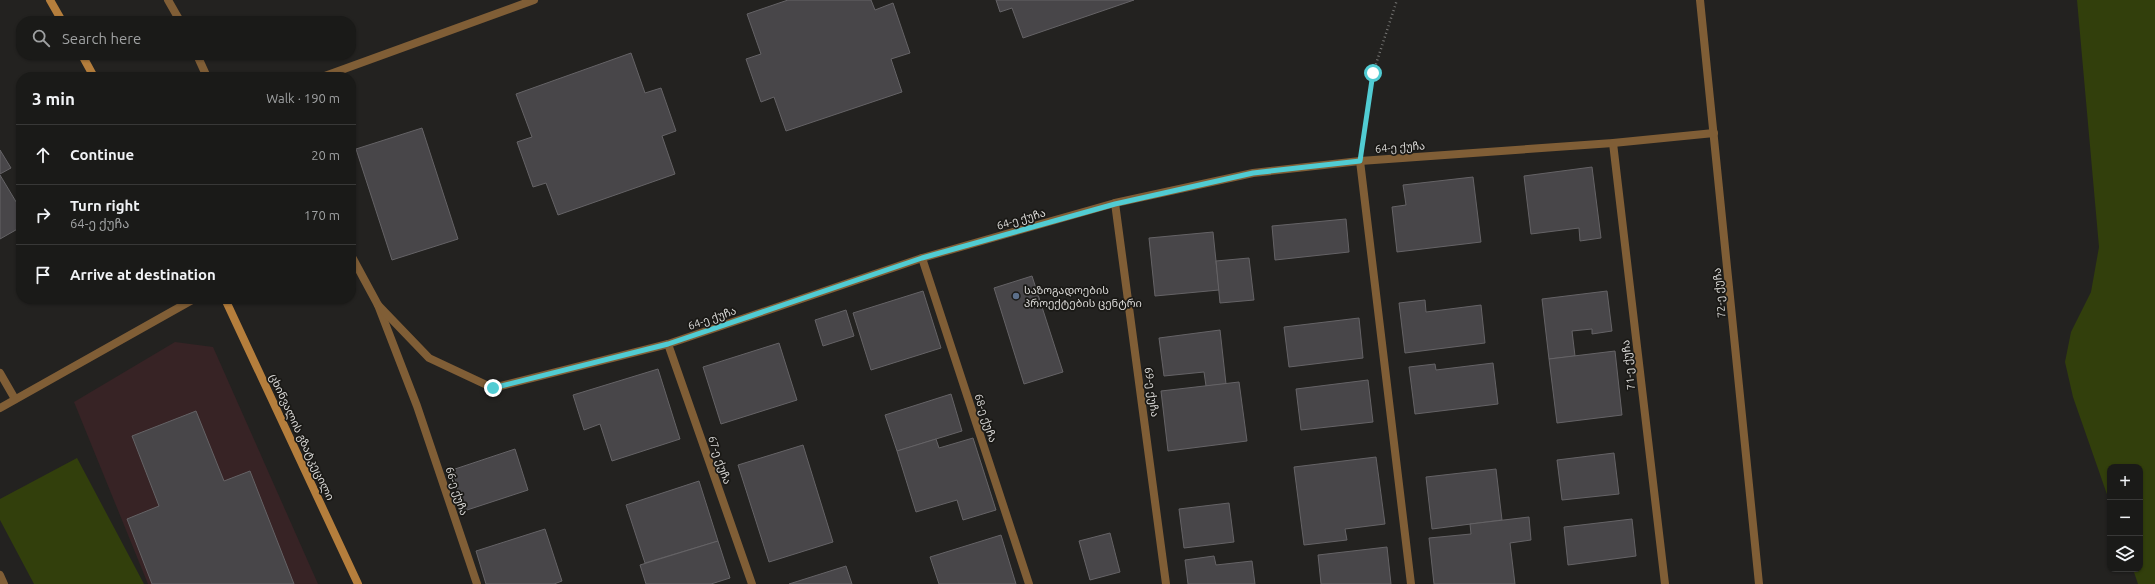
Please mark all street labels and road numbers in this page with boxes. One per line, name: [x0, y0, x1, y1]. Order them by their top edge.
street label: 64-ე ქუჩა: [1375, 139, 1426, 156]
street label: 64-ე ქუჩა: [995, 206, 1047, 233]
street label: 72-ე ქუჩა: [1710, 267, 1729, 319]
street label: 64-ე ქუჩა: [686, 304, 738, 333]
street label: 71-ე ქუჩა: [1619, 339, 1638, 391]
street label: 69-ე ქუჩა: [1142, 366, 1161, 418]
street label: ცხინვალის გზატკეცილი: [266, 372, 337, 503]
street label: 68-ე ქუჩა: [972, 392, 999, 444]
street label: 67-ე ქუჩა: [705, 434, 734, 486]
street label: 66-ე ქუჩა: [443, 465, 470, 517]

